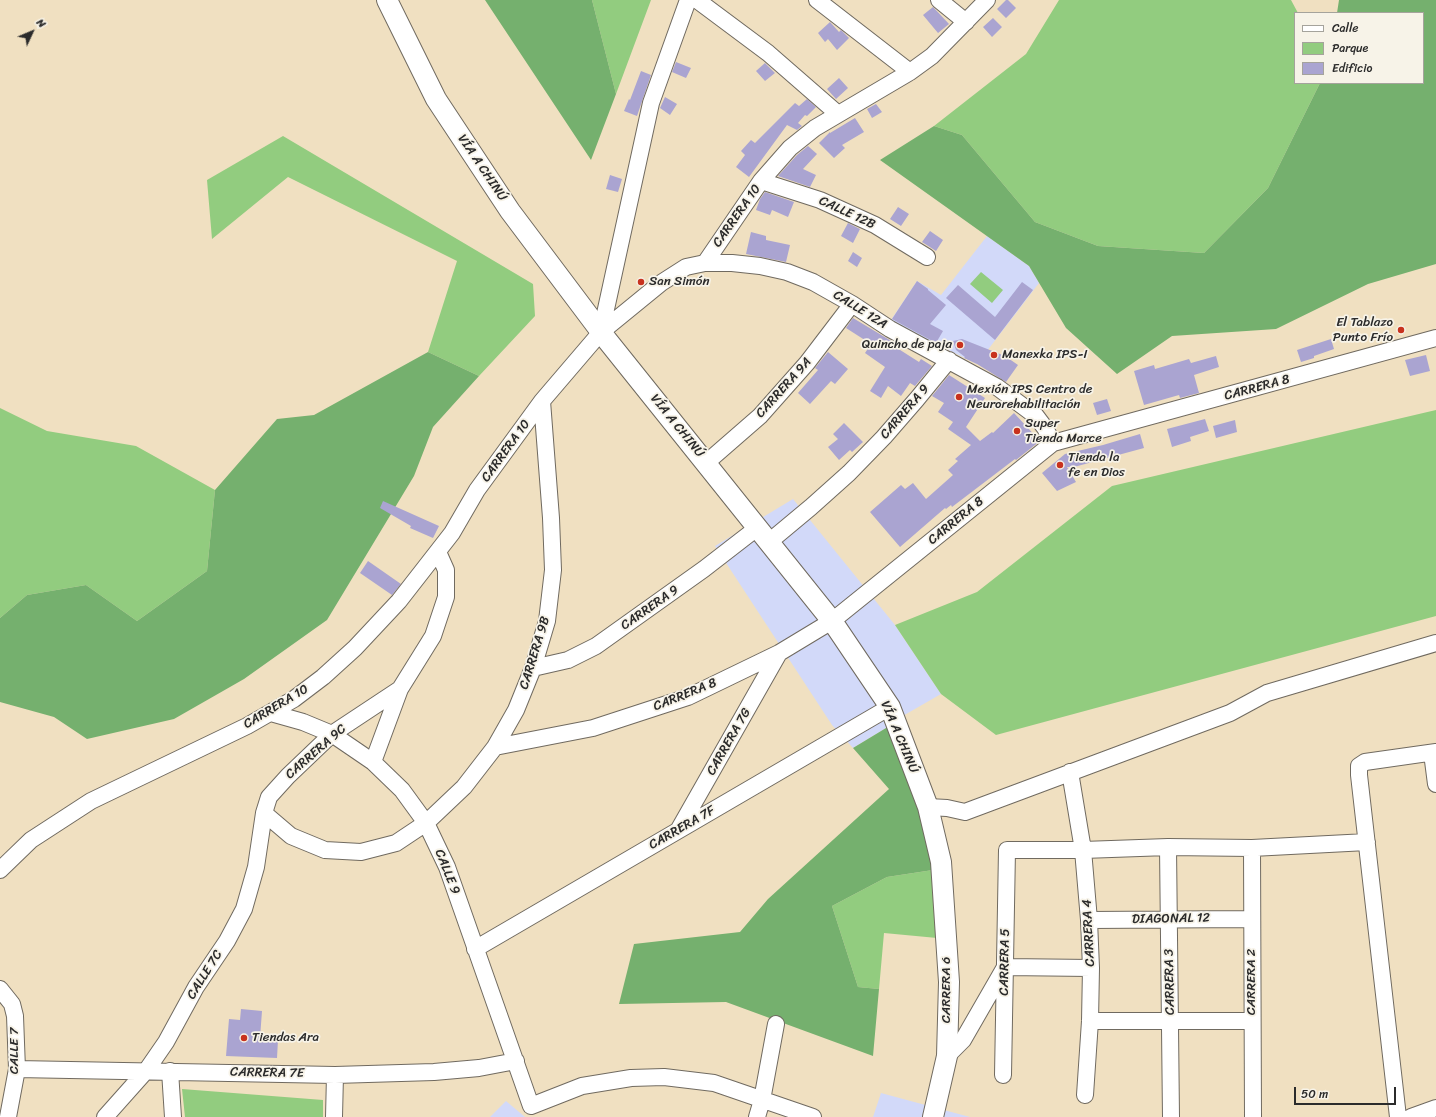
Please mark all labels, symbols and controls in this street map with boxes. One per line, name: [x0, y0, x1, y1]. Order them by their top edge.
north arrow: [12, 12, 52, 52]
legend: [1294, 12, 1424, 84]
text: N: [32, 14, 50, 33]
text: Calle: [1332, 17, 1359, 39]
text: Parque: [1332, 37, 1368, 59]
text: Edificio: [1332, 57, 1372, 79]
street label: VÍA A CHINÚ: [454, 132, 510, 204]
street label: CARRERA 10: [710, 182, 764, 250]
street label: CALLE 12B: [816, 193, 878, 233]
place label: San Simón: [649, 274, 709, 290]
marker: San Simón: [636, 277, 646, 287]
street label: CALLE 12A: [830, 287, 890, 333]
place label: El Tablazo Punto Frío: [1333, 315, 1393, 346]
marker: El Tablazo Punto Frío: [1396, 325, 1406, 335]
place label: Quincho de paja: [862, 337, 952, 353]
marker: Quincho de paja: [955, 340, 965, 350]
place label: Manexka IPS-I: [1002, 347, 1088, 363]
marker: Manexka IPS-I: [989, 350, 999, 360]
street label: CARRERA 9A: [753, 355, 815, 421]
street label: CARRERA 8: [1223, 372, 1291, 404]
street label: CARRERA 9: [877, 382, 933, 442]
place label: Mexión IPS Centro de Neurorehabilitación: [967, 382, 1092, 413]
street label: VÍA A CHINÚ: [647, 391, 707, 461]
marker: Mexión IPS Centro de Neurorehabilitación: [954, 392, 964, 402]
place label: Super Tienda Marce: [1025, 416, 1102, 447]
street label: CARRERA 10: [478, 417, 534, 485]
marker: Super Tienda Marce: [1012, 426, 1022, 436]
place label: Tienda la fe en Dios: [1068, 450, 1125, 481]
marker: Tienda la fe en Dios: [1055, 460, 1065, 470]
street label: CARRERA 8: [925, 494, 987, 548]
street label: CARRERA 9: [618, 582, 682, 634]
street label: CARRERA 9B: [517, 615, 553, 691]
street label: CARRERA 8: [651, 675, 719, 715]
street label: CARRERA 10: [241, 682, 311, 732]
street label: VÍA A CHINÚ: [877, 699, 921, 775]
street label: CARRERA 7G: [704, 706, 754, 778]
street label: CARRERA 9C: [282, 721, 350, 783]
street label: CARRERA 7F: [646, 803, 718, 853]
street label: CALLE 9: [431, 847, 463, 897]
street label: CARRERA 4: [1079, 899, 1099, 967]
street label: DIAGONAL 12: [1132, 911, 1210, 927]
street label: CARRERA 5: [997, 928, 1013, 996]
street label: CALLE 7C: [184, 948, 226, 1002]
street label: CARRERA 3: [1162, 949, 1178, 1015]
street label: CARRERA 2: [1244, 949, 1260, 1015]
street label: CARRERA 6: [939, 957, 955, 1023]
street label: CALLE 7: [7, 1028, 23, 1074]
place label: Tiendas Ara: [252, 1030, 319, 1046]
marker: Tiendas Ara: [239, 1033, 249, 1043]
street label: CARRERA 7E: [230, 1065, 304, 1081]
scale bar: [1296, 1079, 1398, 1105]
text: 50 m: [1301, 1083, 1328, 1105]

